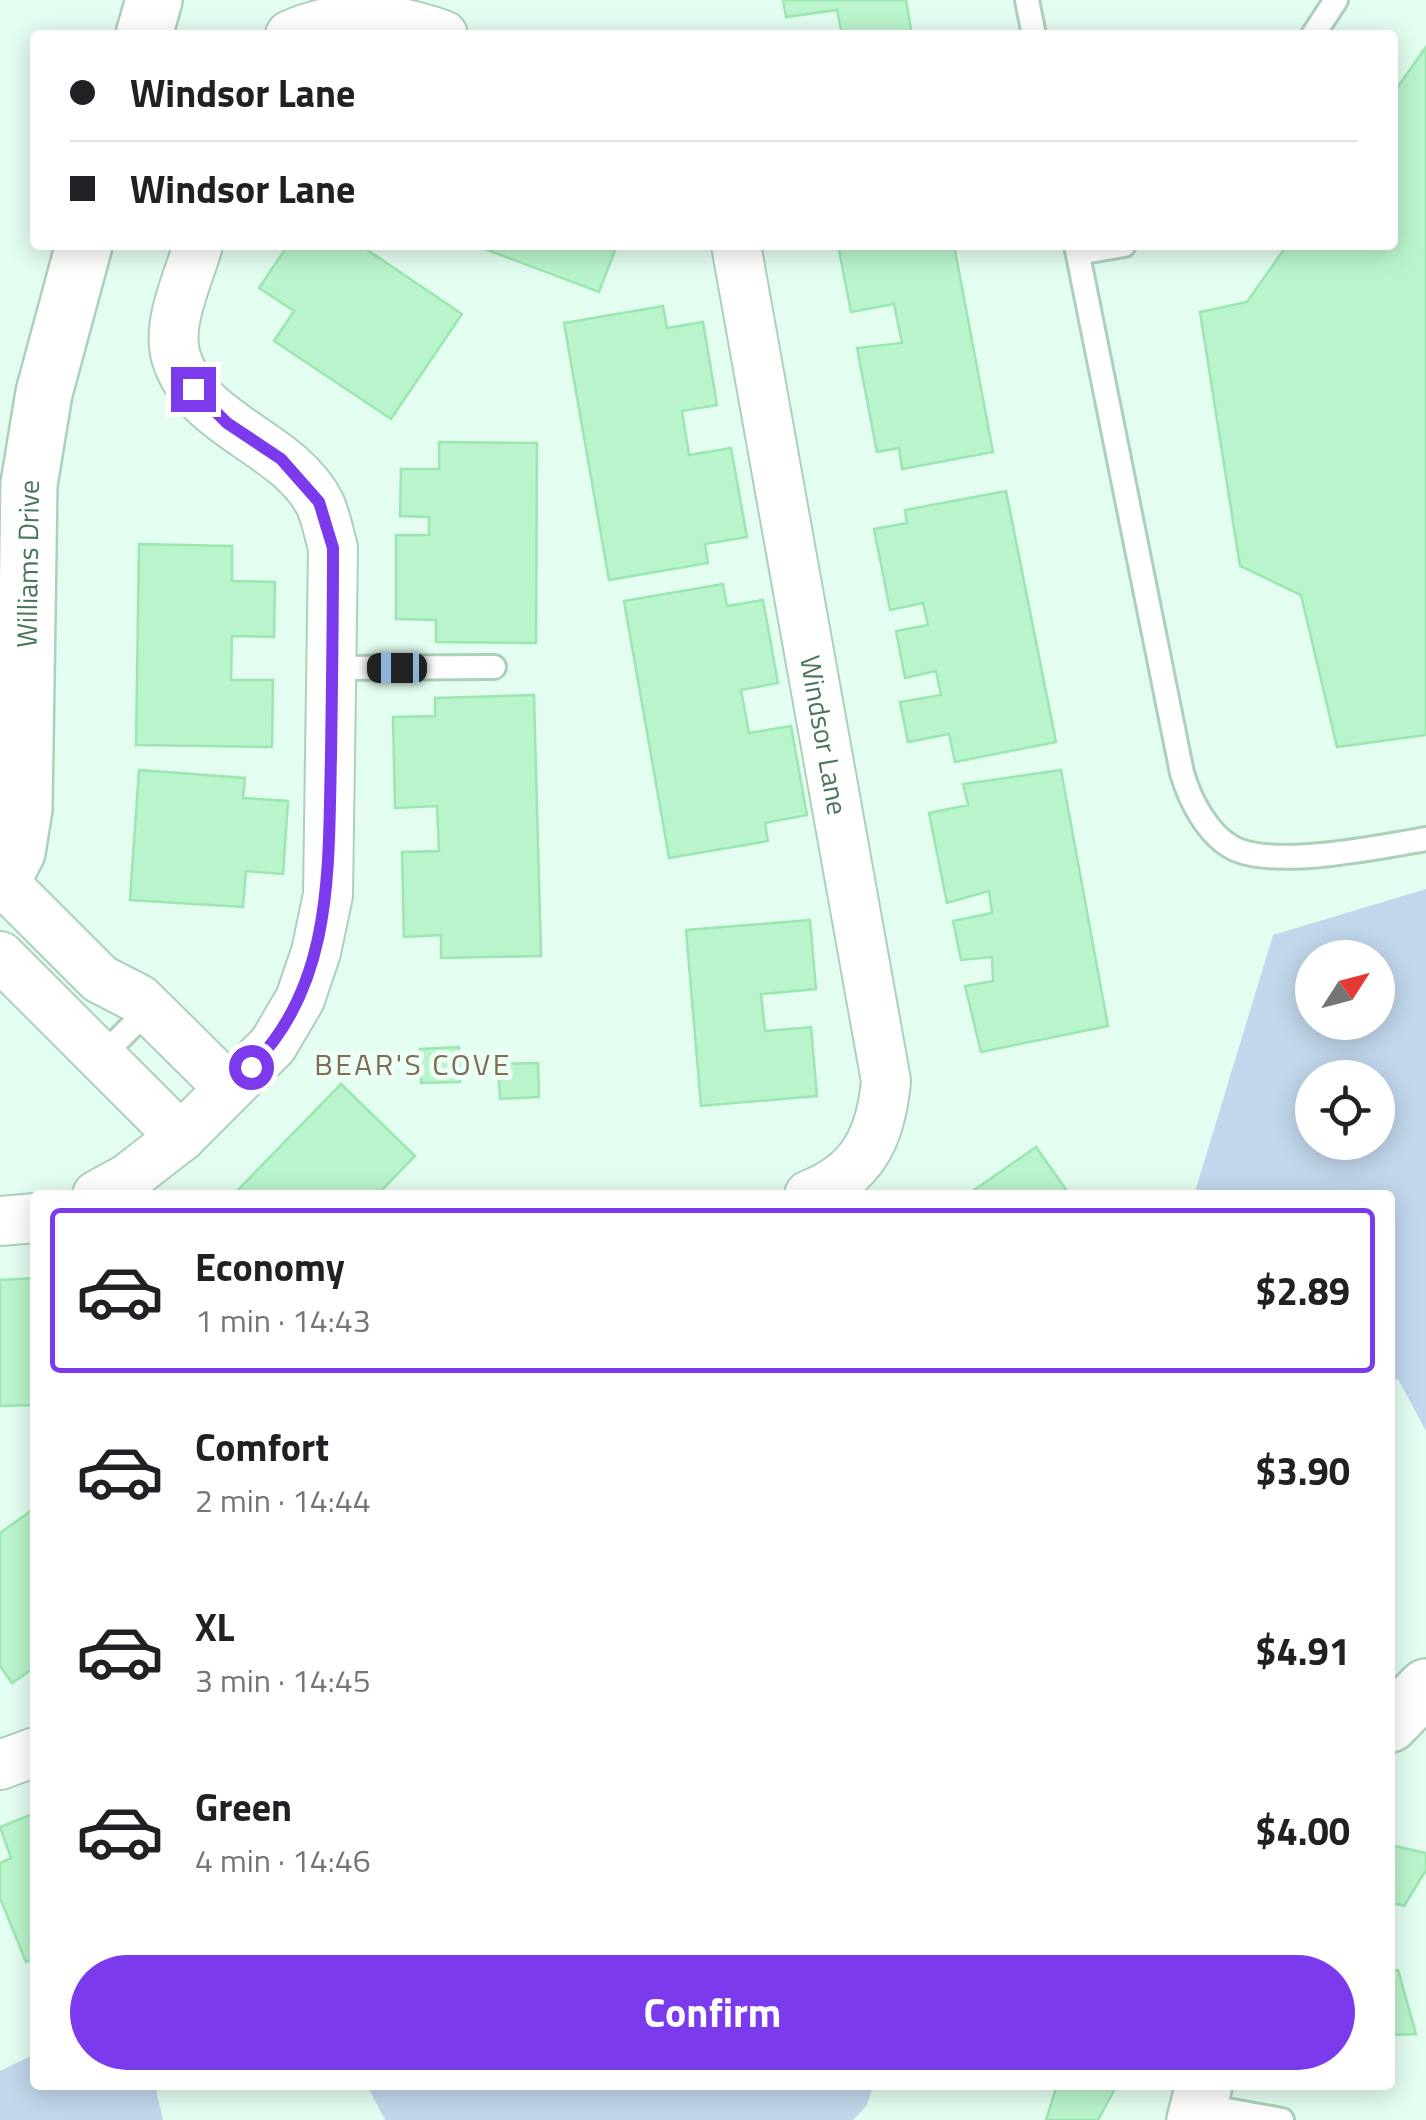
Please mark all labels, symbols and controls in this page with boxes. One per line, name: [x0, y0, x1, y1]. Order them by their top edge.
text: Windsor Lane: [130, 64, 355, 122]
text: Windsor Lane: [130, 160, 355, 218]
route end: [171, 367, 216, 412]
street label: Williams Drive: [4, 480, 50, 648]
street label: Windsor Lane: [789, 652, 860, 818]
car: [367, 653, 427, 683]
north arrow: [1295, 940, 1395, 1040]
map controls: [1295, 940, 1395, 1160]
district label: BEAR'S COVE: [314, 1041, 512, 1087]
route start: [229, 1045, 274, 1090]
button: locate: [1295, 1060, 1395, 1160]
text: Economy: [195, 1238, 345, 1296]
icon: car: [75, 1246, 165, 1336]
text: $2.89: [1255, 1262, 1350, 1320]
text: 1 min · 14:43: [195, 1296, 371, 1344]
text: Comfort: [195, 1418, 329, 1476]
icon: car: [75, 1426, 165, 1516]
text: $3.90: [1255, 1442, 1350, 1500]
text: 2 min · 14:44: [195, 1476, 371, 1524]
text: XL: [195, 1598, 235, 1656]
icon: car: [75, 1606, 165, 1696]
text: $4.91: [1255, 1622, 1350, 1680]
text: 3 min · 14:45: [195, 1656, 371, 1704]
text: Green: [195, 1778, 292, 1836]
icon: car: [75, 1786, 165, 1876]
text: $4.00: [1255, 1802, 1350, 1860]
text: 4 min · 14:46: [195, 1836, 371, 1884]
button: Confirm: [70, 1955, 1355, 2070]

